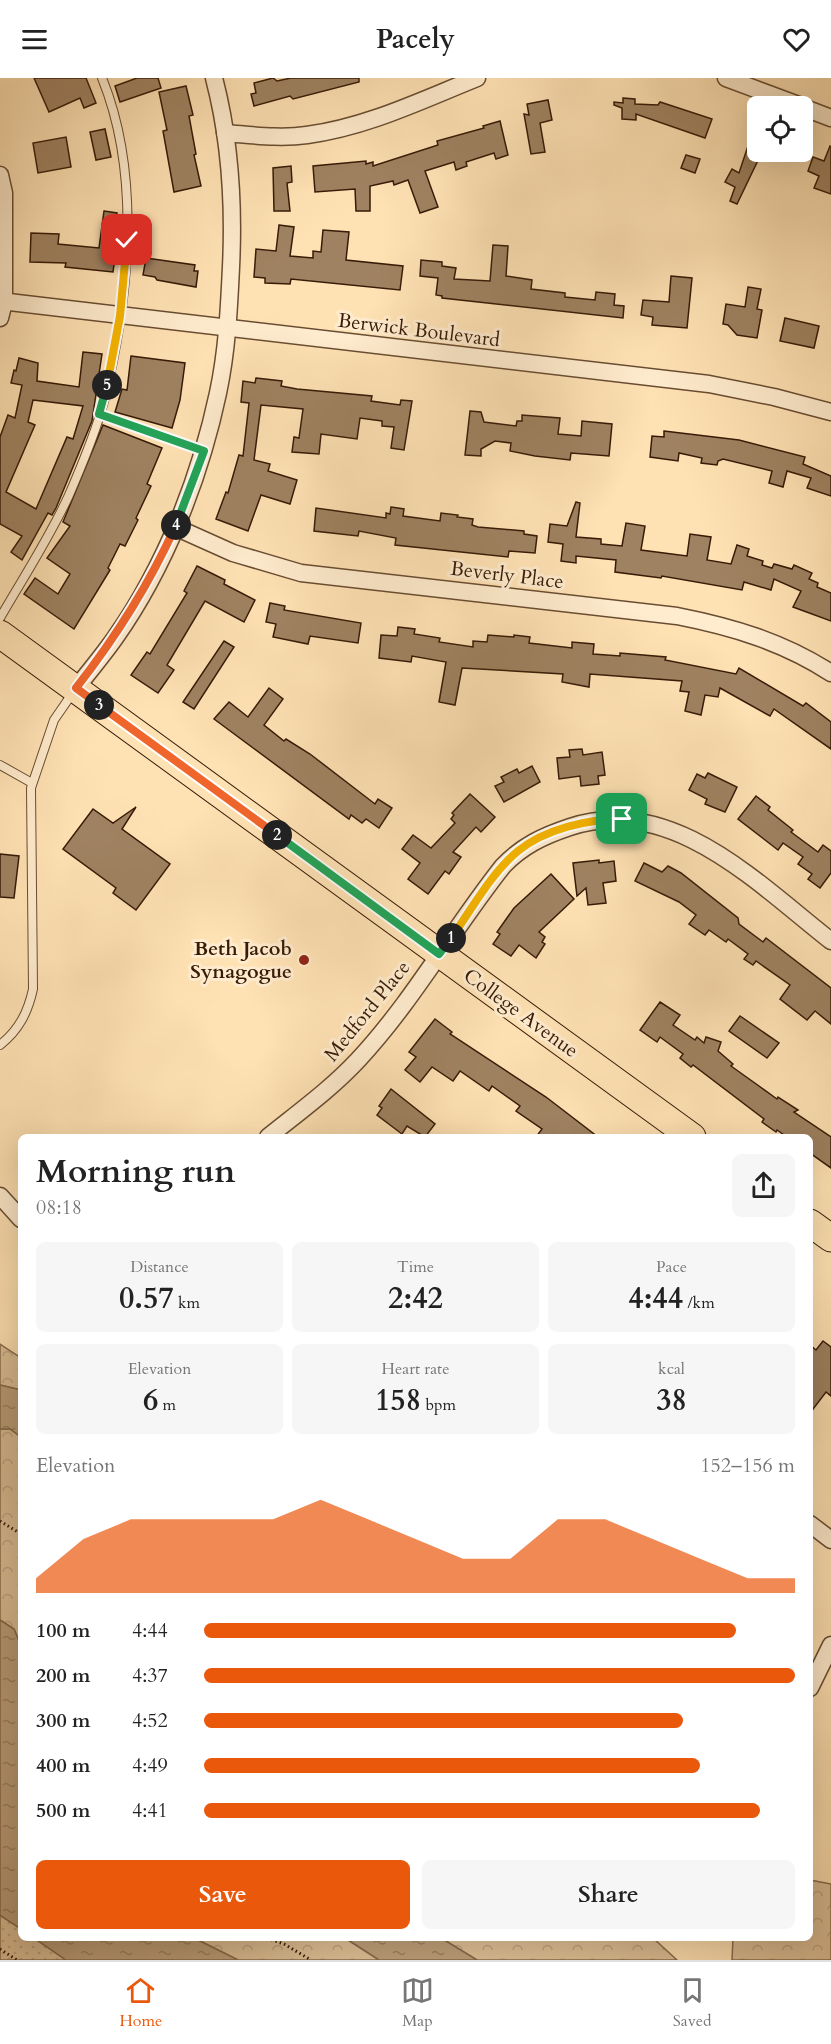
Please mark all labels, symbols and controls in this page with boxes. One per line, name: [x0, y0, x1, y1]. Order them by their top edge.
text: Pacely: [376, 21, 455, 58]
icon: menu: [18, 23, 51, 56]
icon: heart: [780, 23, 813, 56]
map controls: [747, 96, 813, 162]
button: locate: [747, 96, 813, 162]
pin: [101, 214, 152, 265]
icon: check: [110, 223, 143, 256]
street label: Berwick Boulevard: [336, 307, 502, 353]
pin: 5: [92, 370, 122, 400]
text: 5: [103, 374, 111, 396]
pin: 4: [161, 510, 191, 540]
text: 4: [172, 514, 180, 536]
street label: Beverly Place: [449, 555, 565, 595]
pin: 3: [84, 690, 114, 720]
text: 3: [95, 694, 103, 716]
pin: [596, 793, 647, 844]
icon: arrive: [605, 802, 638, 835]
pin: 2: [262, 820, 292, 850]
text: 2: [273, 824, 281, 846]
pin: 1: [436, 923, 466, 953]
text: 1: [447, 927, 455, 949]
place label: Beth Jacob Synagogue: [190, 935, 292, 985]
marker: Beth Jacob Synagogue: [297, 953, 311, 967]
street label: Medford Place: [318, 955, 416, 1067]
street label: College Avenue: [458, 962, 584, 1064]
text: Morning run: [36, 1149, 236, 1194]
button: share: [732, 1154, 795, 1217]
text: 08:18: [36, 1194, 82, 1221]
text: Distance: [130, 1256, 189, 1278]
text: Time: [397, 1256, 434, 1278]
text: Pace: [656, 1256, 687, 1278]
text: 0.57: [119, 1278, 174, 1319]
text: 2:42: [388, 1278, 443, 1319]
text: 4:44: [628, 1278, 683, 1319]
text: km: [174, 1292, 200, 1314]
text: /km: [683, 1292, 715, 1314]
text: Elevation: [128, 1358, 191, 1380]
text: Heart rate: [382, 1358, 449, 1380]
text: kcal: [658, 1358, 685, 1380]
text: 6: [143, 1380, 158, 1421]
text: 158: [375, 1380, 421, 1421]
text: 38: [656, 1380, 687, 1421]
text: m: [158, 1394, 176, 1416]
text: bpm: [421, 1394, 456, 1416]
text: Elevation: [36, 1452, 115, 1479]
text: 152–156 m: [700, 1452, 795, 1479]
text: 100 m: [36, 1617, 91, 1644]
text: 4:44: [132, 1617, 168, 1644]
text: 200 m: [36, 1662, 91, 1689]
text: 4:37: [132, 1662, 168, 1689]
text: 300 m: [36, 1707, 91, 1734]
text: 4:52: [132, 1707, 168, 1734]
text: 400 m: [36, 1752, 91, 1779]
text: 4:49: [132, 1752, 168, 1779]
text: 500 m: [36, 1797, 91, 1824]
text: 4:41: [132, 1797, 168, 1824]
button: Save: [36, 1860, 410, 1929]
button: Share: [422, 1860, 795, 1929]
tab: Home: [119, 1974, 162, 2032]
tab: Map: [401, 1974, 434, 2032]
tab: Saved: [673, 1974, 712, 2032]

